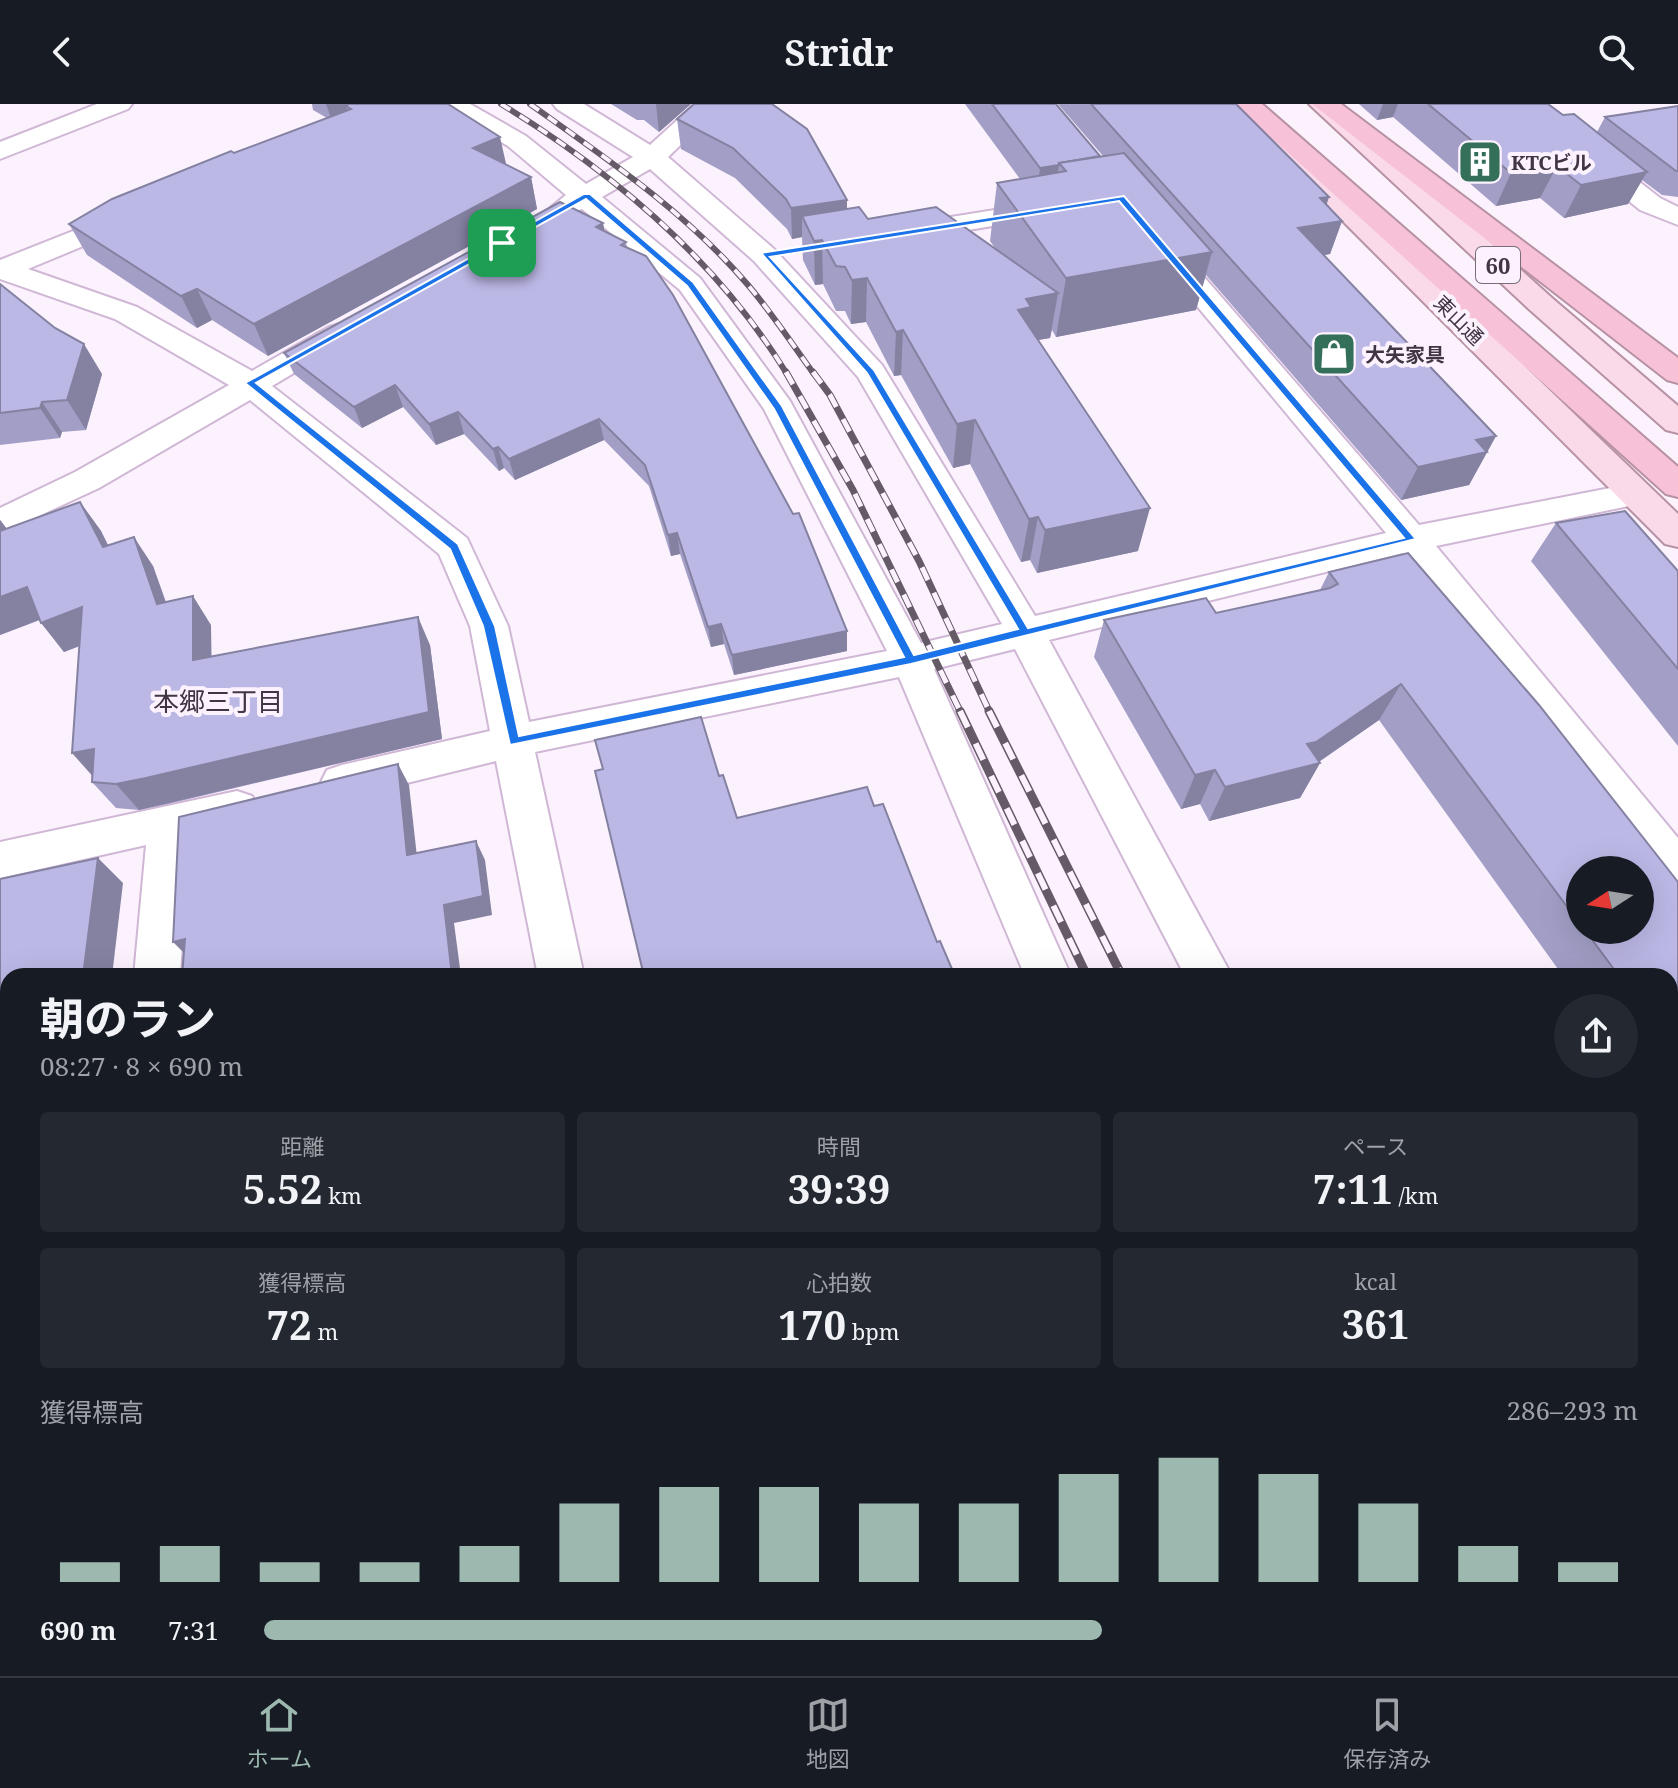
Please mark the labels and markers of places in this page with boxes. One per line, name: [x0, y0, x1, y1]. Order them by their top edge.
building icon: KTCビル: [1456, 138, 1504, 186]
place label: KTCビル: [1511, 149, 1592, 176]
pin: [468, 209, 536, 277]
shop icon: 大矢家具: [1310, 330, 1358, 378]
place label: 大矢家具: [1365, 341, 1445, 368]

